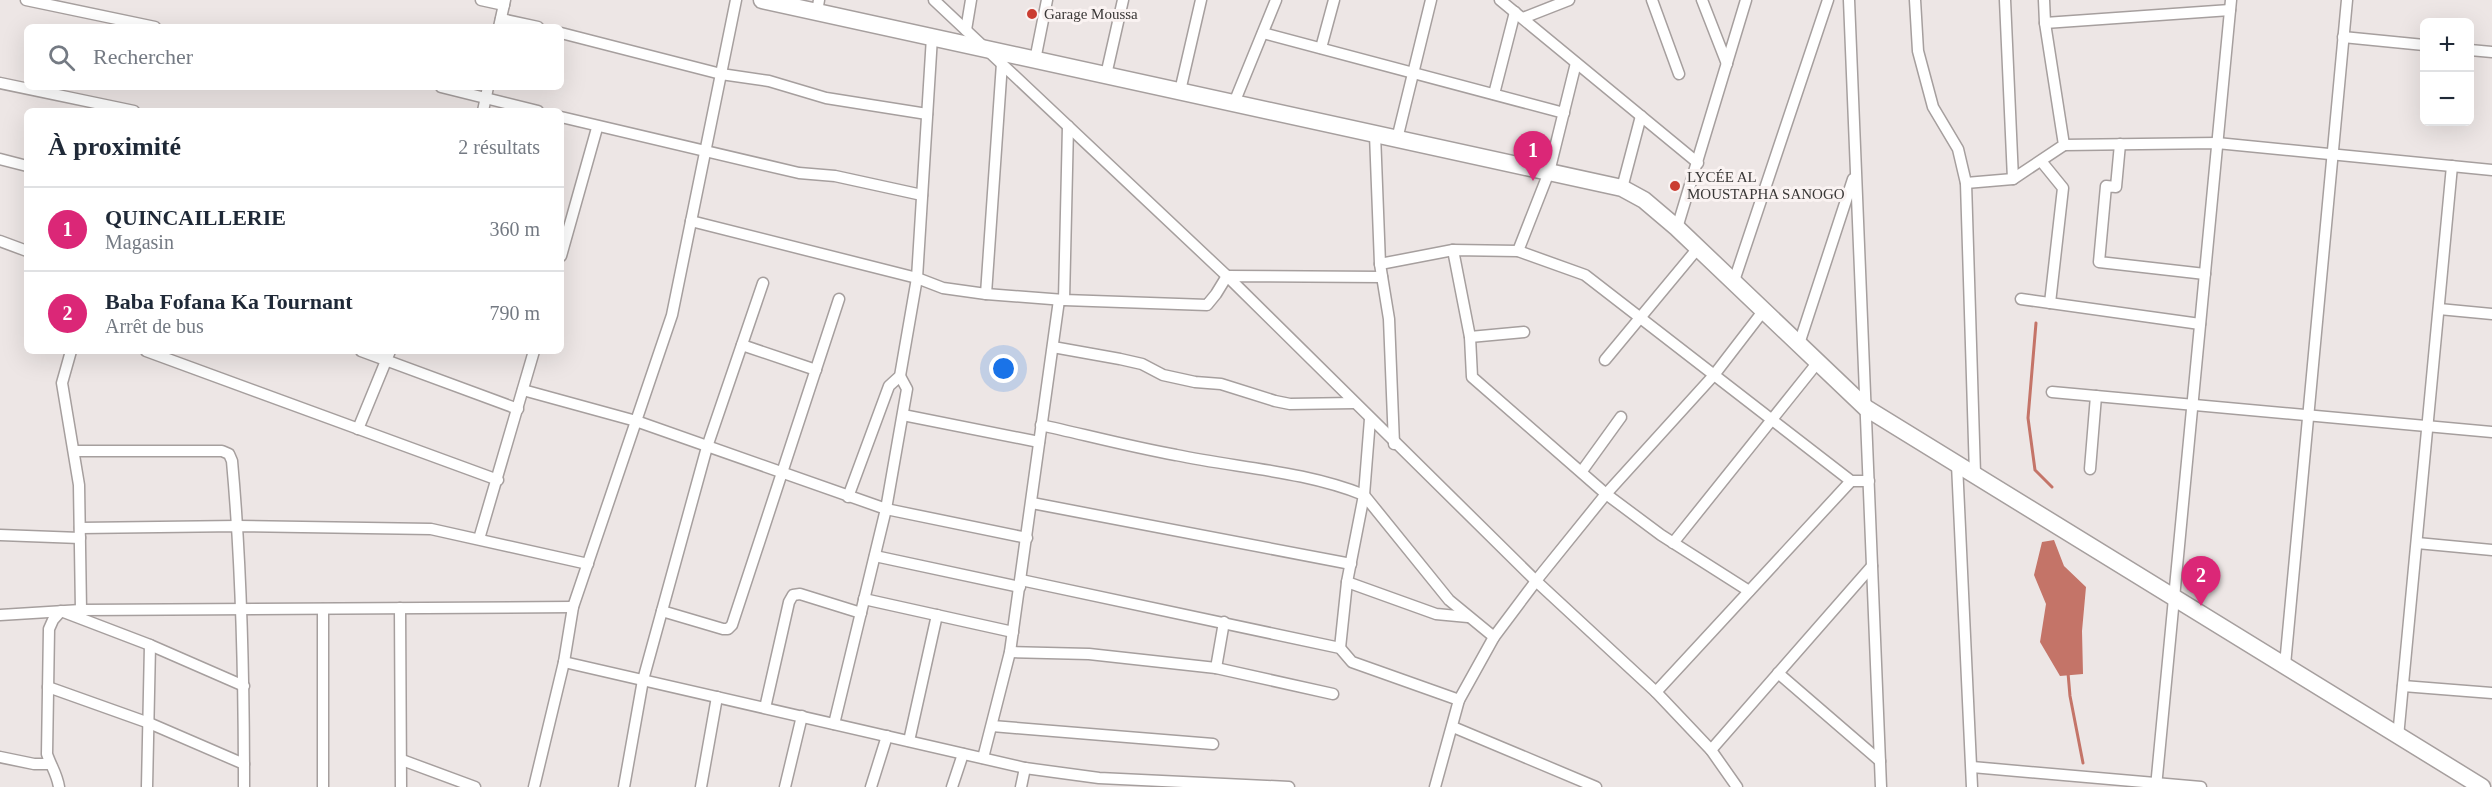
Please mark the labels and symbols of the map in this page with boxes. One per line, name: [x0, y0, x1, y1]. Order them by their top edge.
place label: Garage Moussa: [1044, 6, 1138, 22]
marker: Garage Moussa: [1025, 7, 1039, 21]
pin: 1: [1514, 132, 1552, 181]
place label: LYCÉE AL MOUSTAPHA SANOGO: [1687, 169, 1845, 202]
marker: LYCÉE AL MOUSTAPHA SANOGO: [1668, 179, 1682, 193]
your location: [989, 354, 1018, 383]
pin: 2: [2182, 556, 2220, 606]

